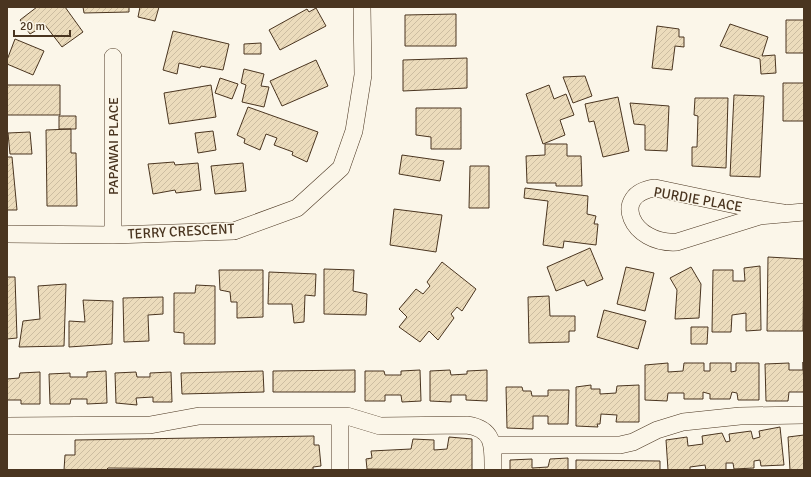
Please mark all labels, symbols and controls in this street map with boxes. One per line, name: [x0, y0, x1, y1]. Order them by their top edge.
scale bar: [14, 12, 70, 38]
text: 20 m: [20, 19, 45, 34]
street label: PAPAWAI PLACE: [105, 97, 122, 195]
street label: PURDIE PLACE: [652, 183, 744, 216]
street label: TERRY CRESCENT: [127, 220, 235, 243]

